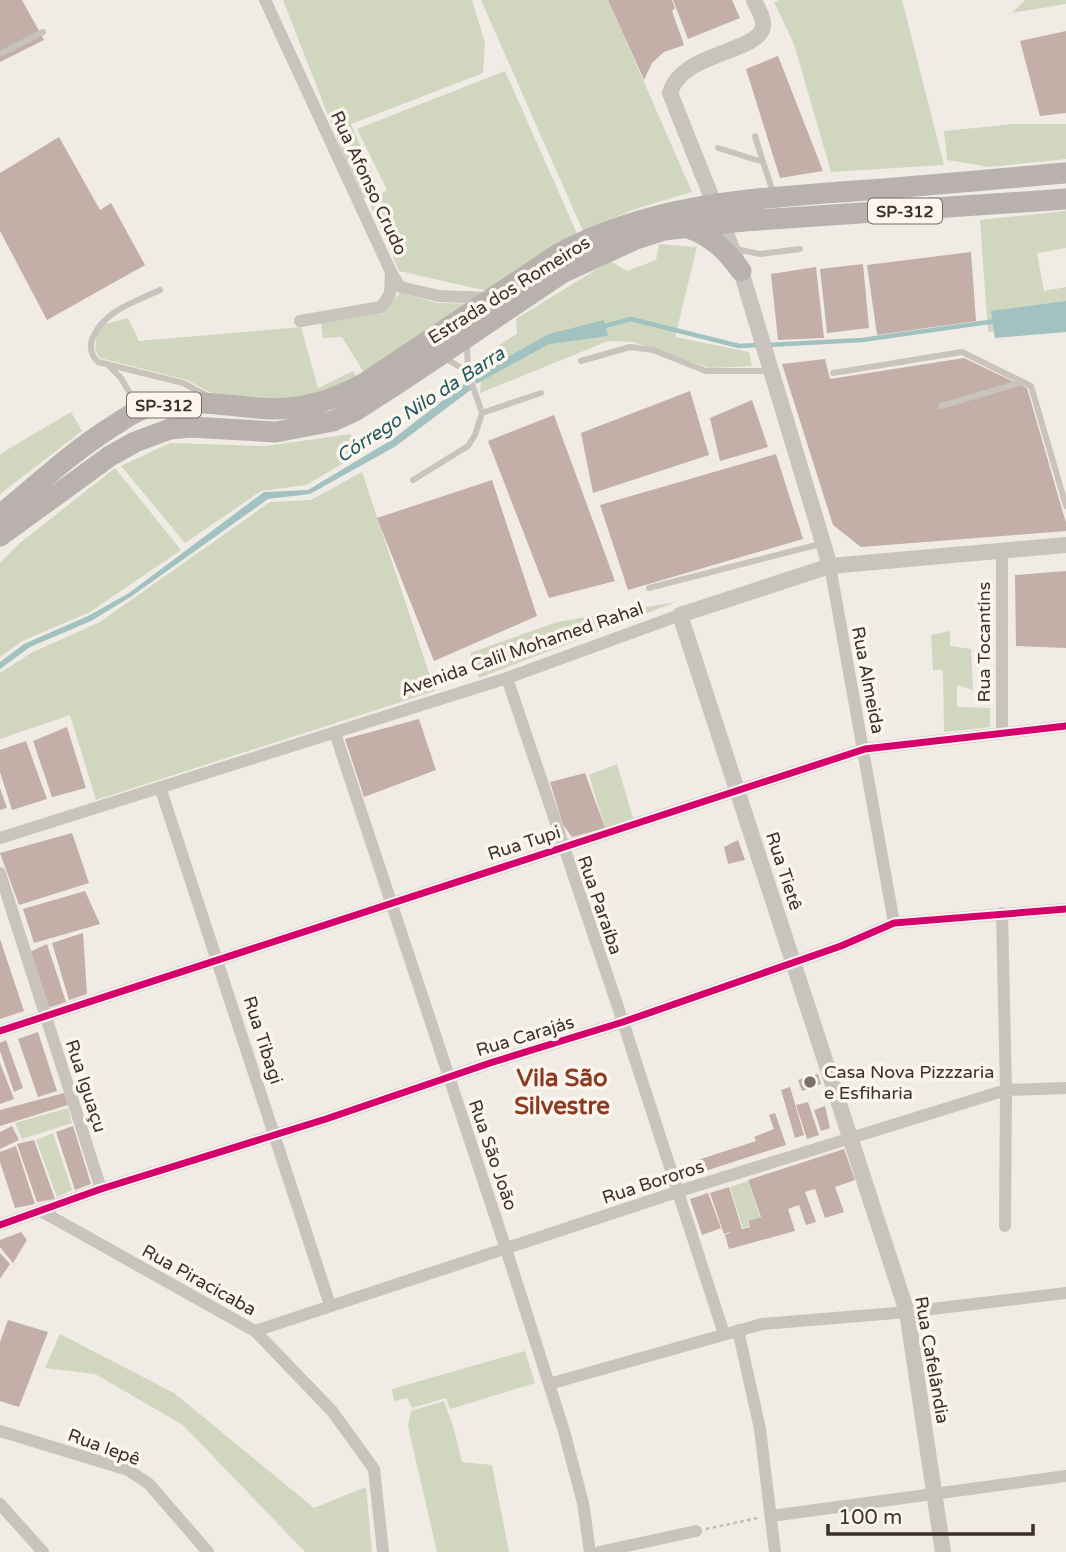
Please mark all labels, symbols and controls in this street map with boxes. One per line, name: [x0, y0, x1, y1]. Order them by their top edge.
street label: Rua Afonso Crudo: [326, 107, 412, 259]
road number: SP-312: [868, 198, 942, 224]
street label: Estrada dos Romeiros: [424, 231, 594, 349]
water label: Córrego Nilo da Barra: [333, 342, 510, 467]
road number: SP-312: [127, 392, 201, 418]
street label: Rua Tocantins: [973, 582, 995, 702]
street label: Avenida Calil Mohamed Rahal: [398, 597, 646, 701]
street label: Rua Almeida: [847, 624, 889, 736]
street label: Rua Tupi: [485, 821, 563, 865]
street label: Rua Tietê: [761, 829, 807, 913]
street label: Rua Paraíba: [573, 853, 627, 957]
street label: Rua Tibagi: [238, 993, 288, 1087]
street label: Rua Carajás: [473, 1011, 577, 1061]
street label: Rua Iguaçu: [61, 1037, 111, 1135]
place label: Casa Nova Pizzzaria e Esfiharia: [824, 1061, 994, 1104]
district label: Vila São Silvestre: [514, 1064, 610, 1121]
marker: Casa Nova Pizzzaria e Esfiharia: [802, 1074, 818, 1090]
street label: Rua São João: [464, 1097, 522, 1213]
street label: Rua Bororos: [599, 1155, 707, 1209]
street label: Rua Piracicaba: [138, 1240, 260, 1320]
street label: Rua Cafelândia: [910, 1295, 954, 1425]
street label: Rua Iepê: [65, 1424, 143, 1470]
scale bar: [828, 1492, 1033, 1536]
text: 100 m: [838, 1505, 902, 1530]

